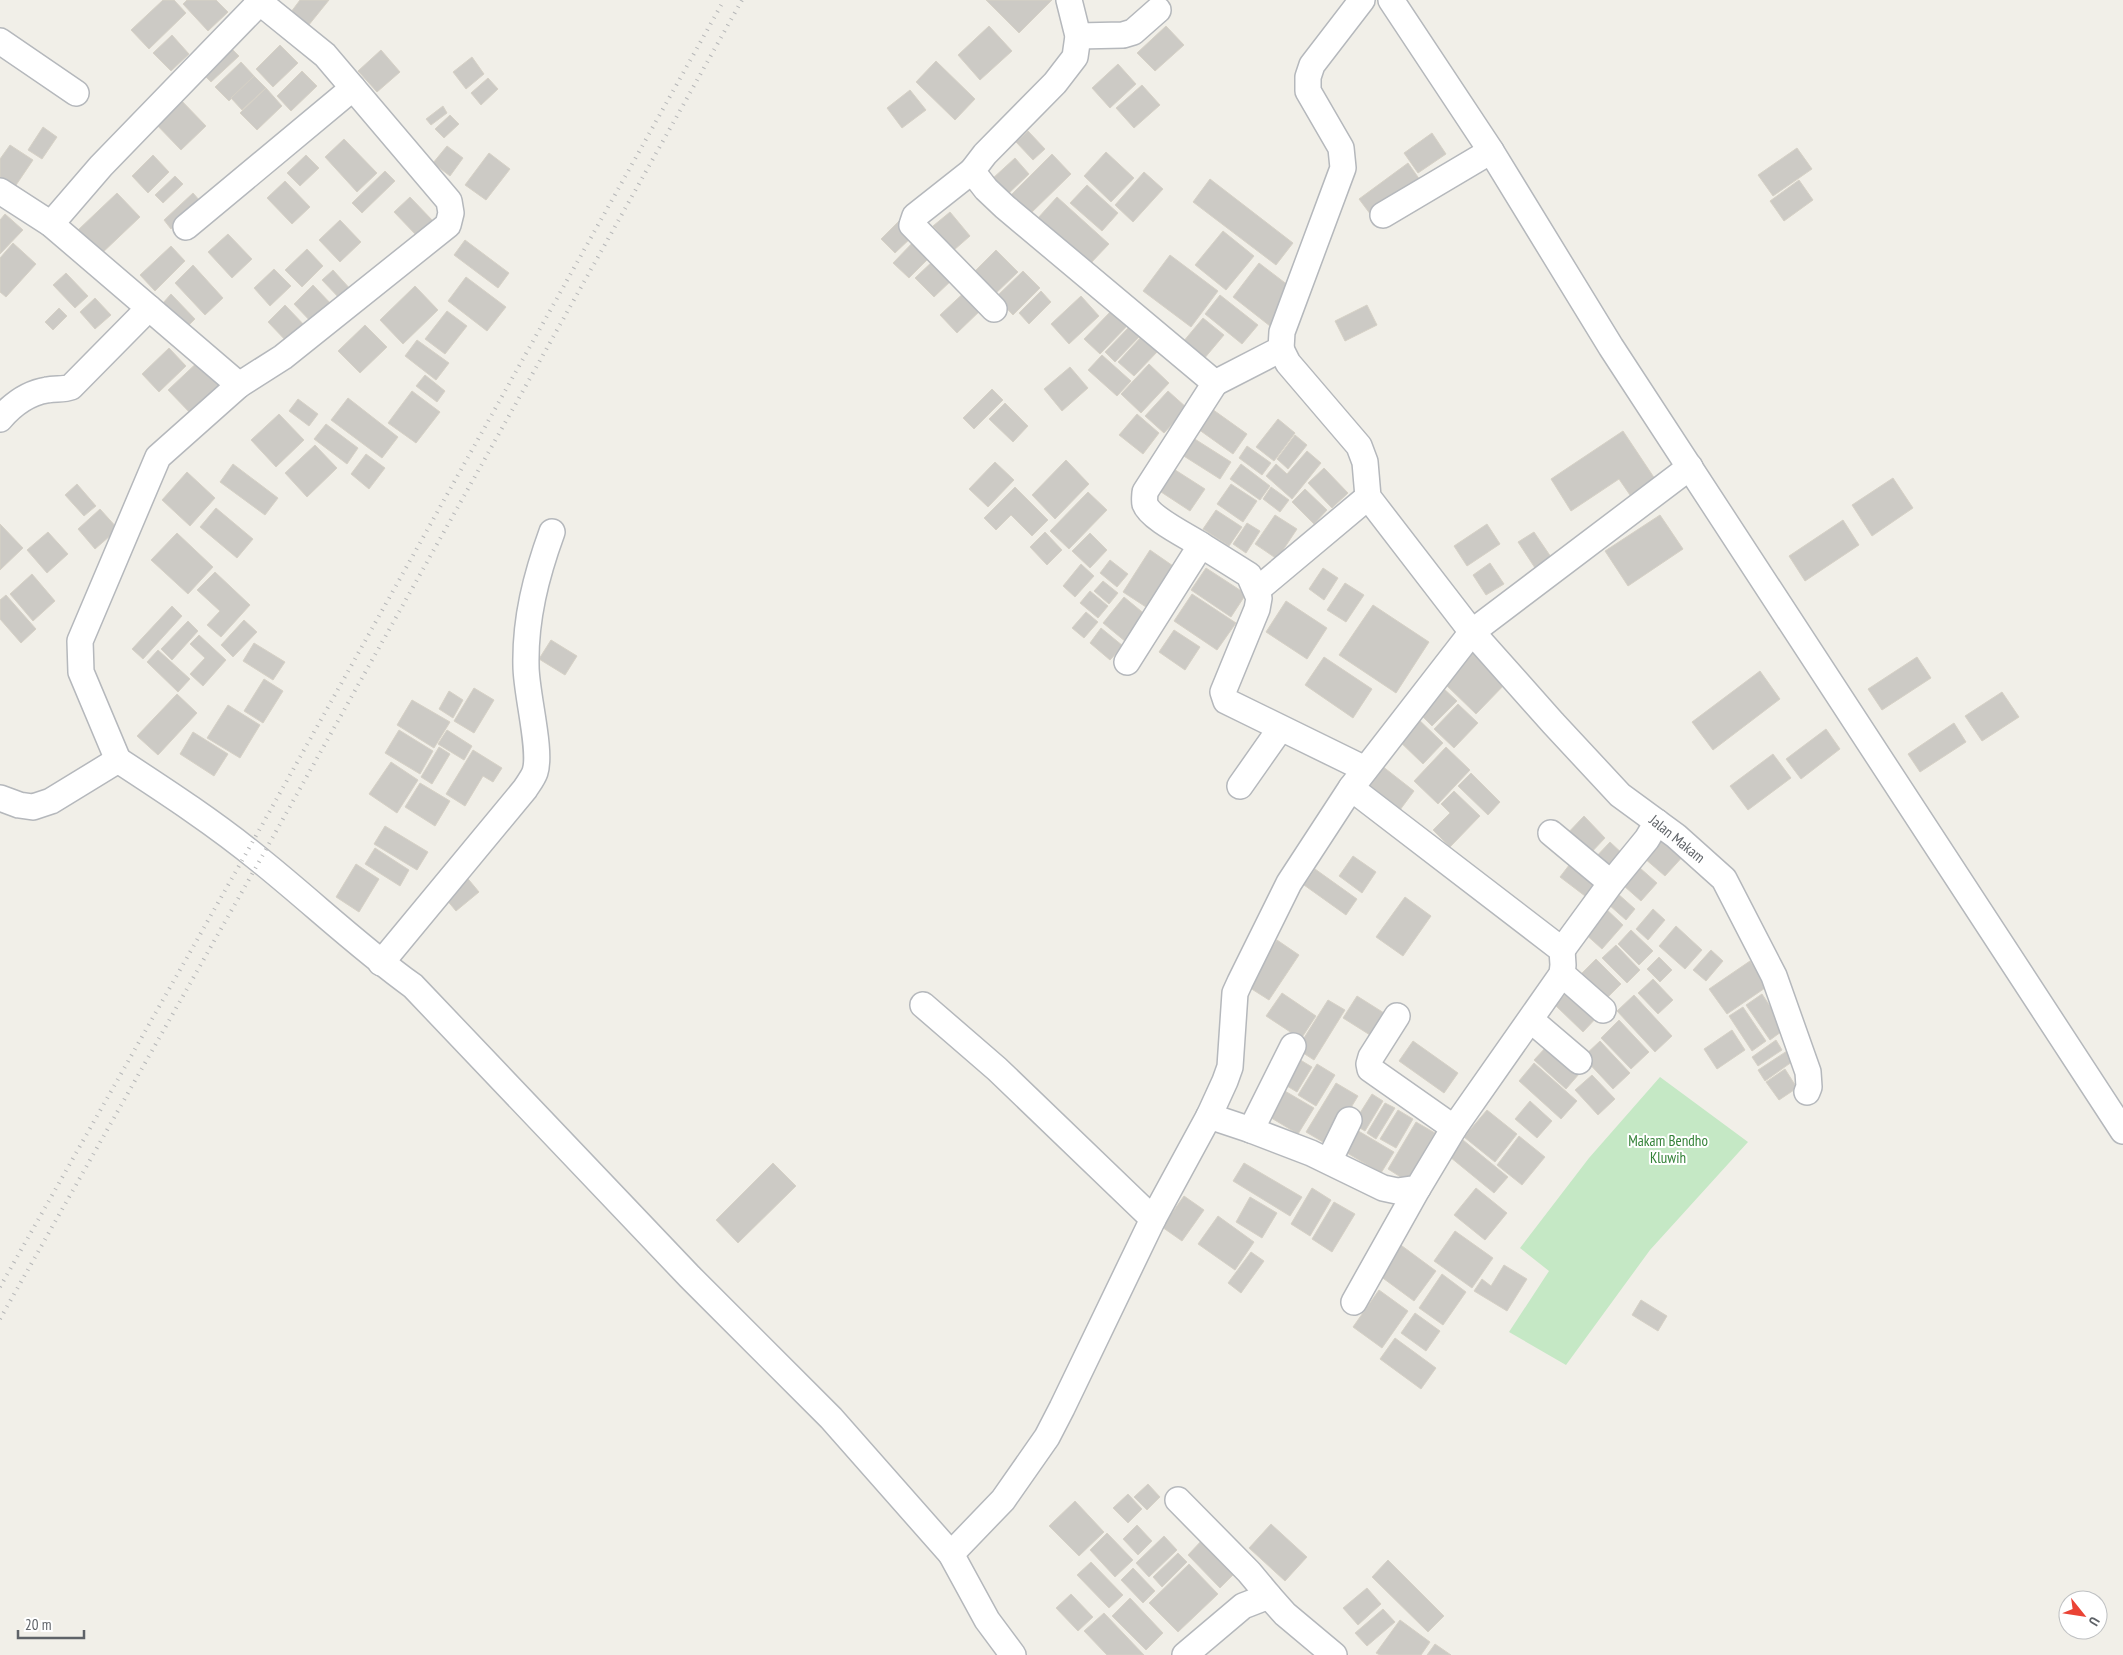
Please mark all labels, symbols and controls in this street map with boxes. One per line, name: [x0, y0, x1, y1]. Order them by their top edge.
street label: Jalan Makam: [1645, 810, 1709, 867]
park label: Makam Bendho Kluwih: [1628, 1131, 1708, 1167]
north arrow: [2058, 1590, 2108, 1640]
scale bar: [18, 1608, 84, 1640]
text: U: [2085, 1614, 2104, 1629]
text: 20 m: [25, 1615, 51, 1634]

